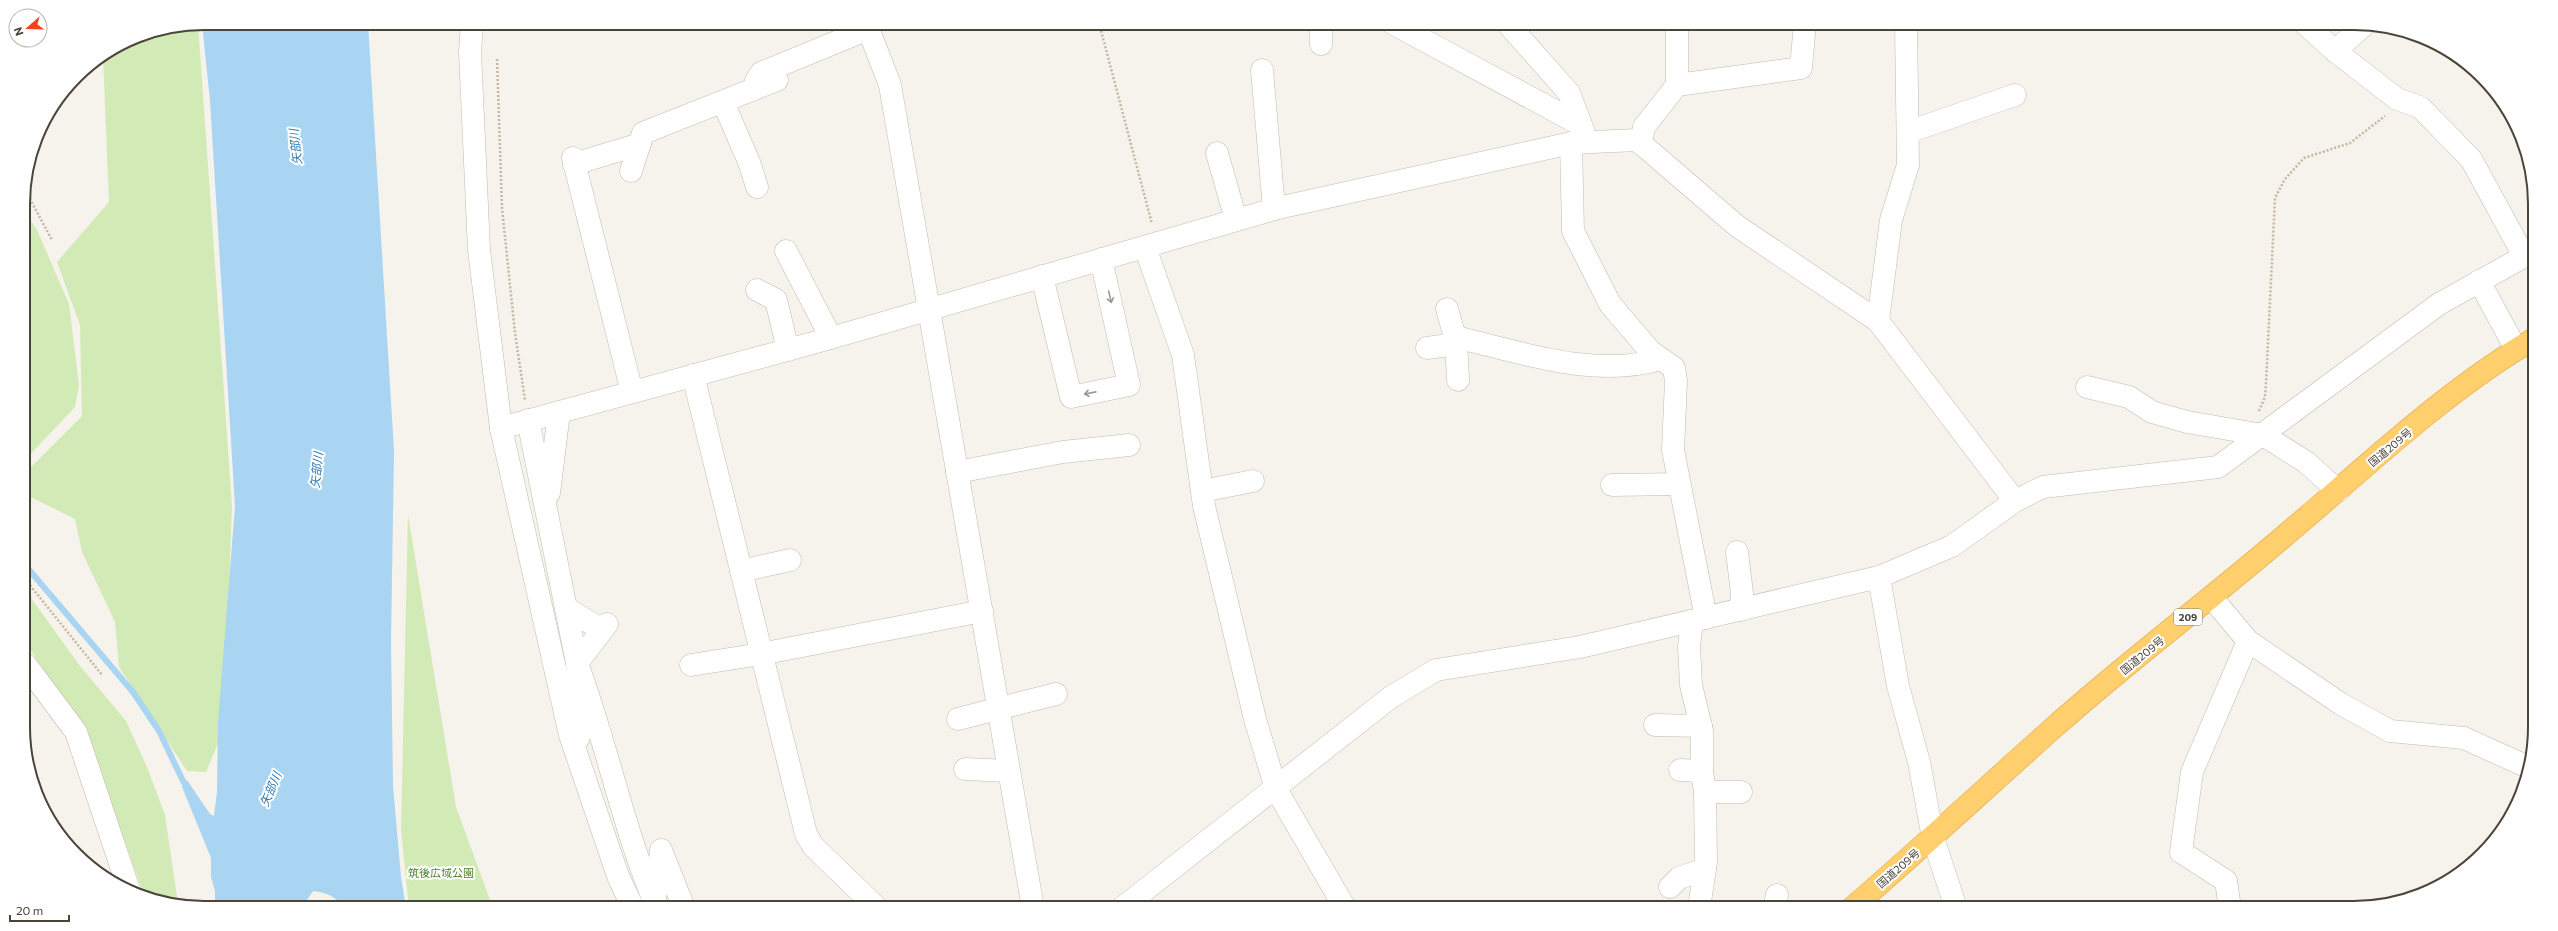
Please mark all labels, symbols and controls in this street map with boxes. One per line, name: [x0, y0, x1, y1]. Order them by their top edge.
north arrow: [8, 8, 48, 48]
text: N: [11, 25, 26, 38]
water label: 矢部川: [286, 126, 304, 166]
one-way arrow: [1106, 291, 1114, 304]
one-way arrow: [1084, 389, 1097, 397]
street label: 国道209号: [2366, 425, 2414, 469]
water label: 矢部川: [307, 449, 325, 489]
road number: 209: [2174, 609, 2202, 625]
street label: 国道209号: [2117, 633, 2167, 677]
water label: 矢部川: [257, 768, 284, 808]
street label: 国道209号: [1874, 846, 1922, 890]
park label: 筑後広域公園: [408, 866, 474, 879]
scale bar: [10, 897, 69, 923]
text: 20 m: [16, 903, 43, 917]

